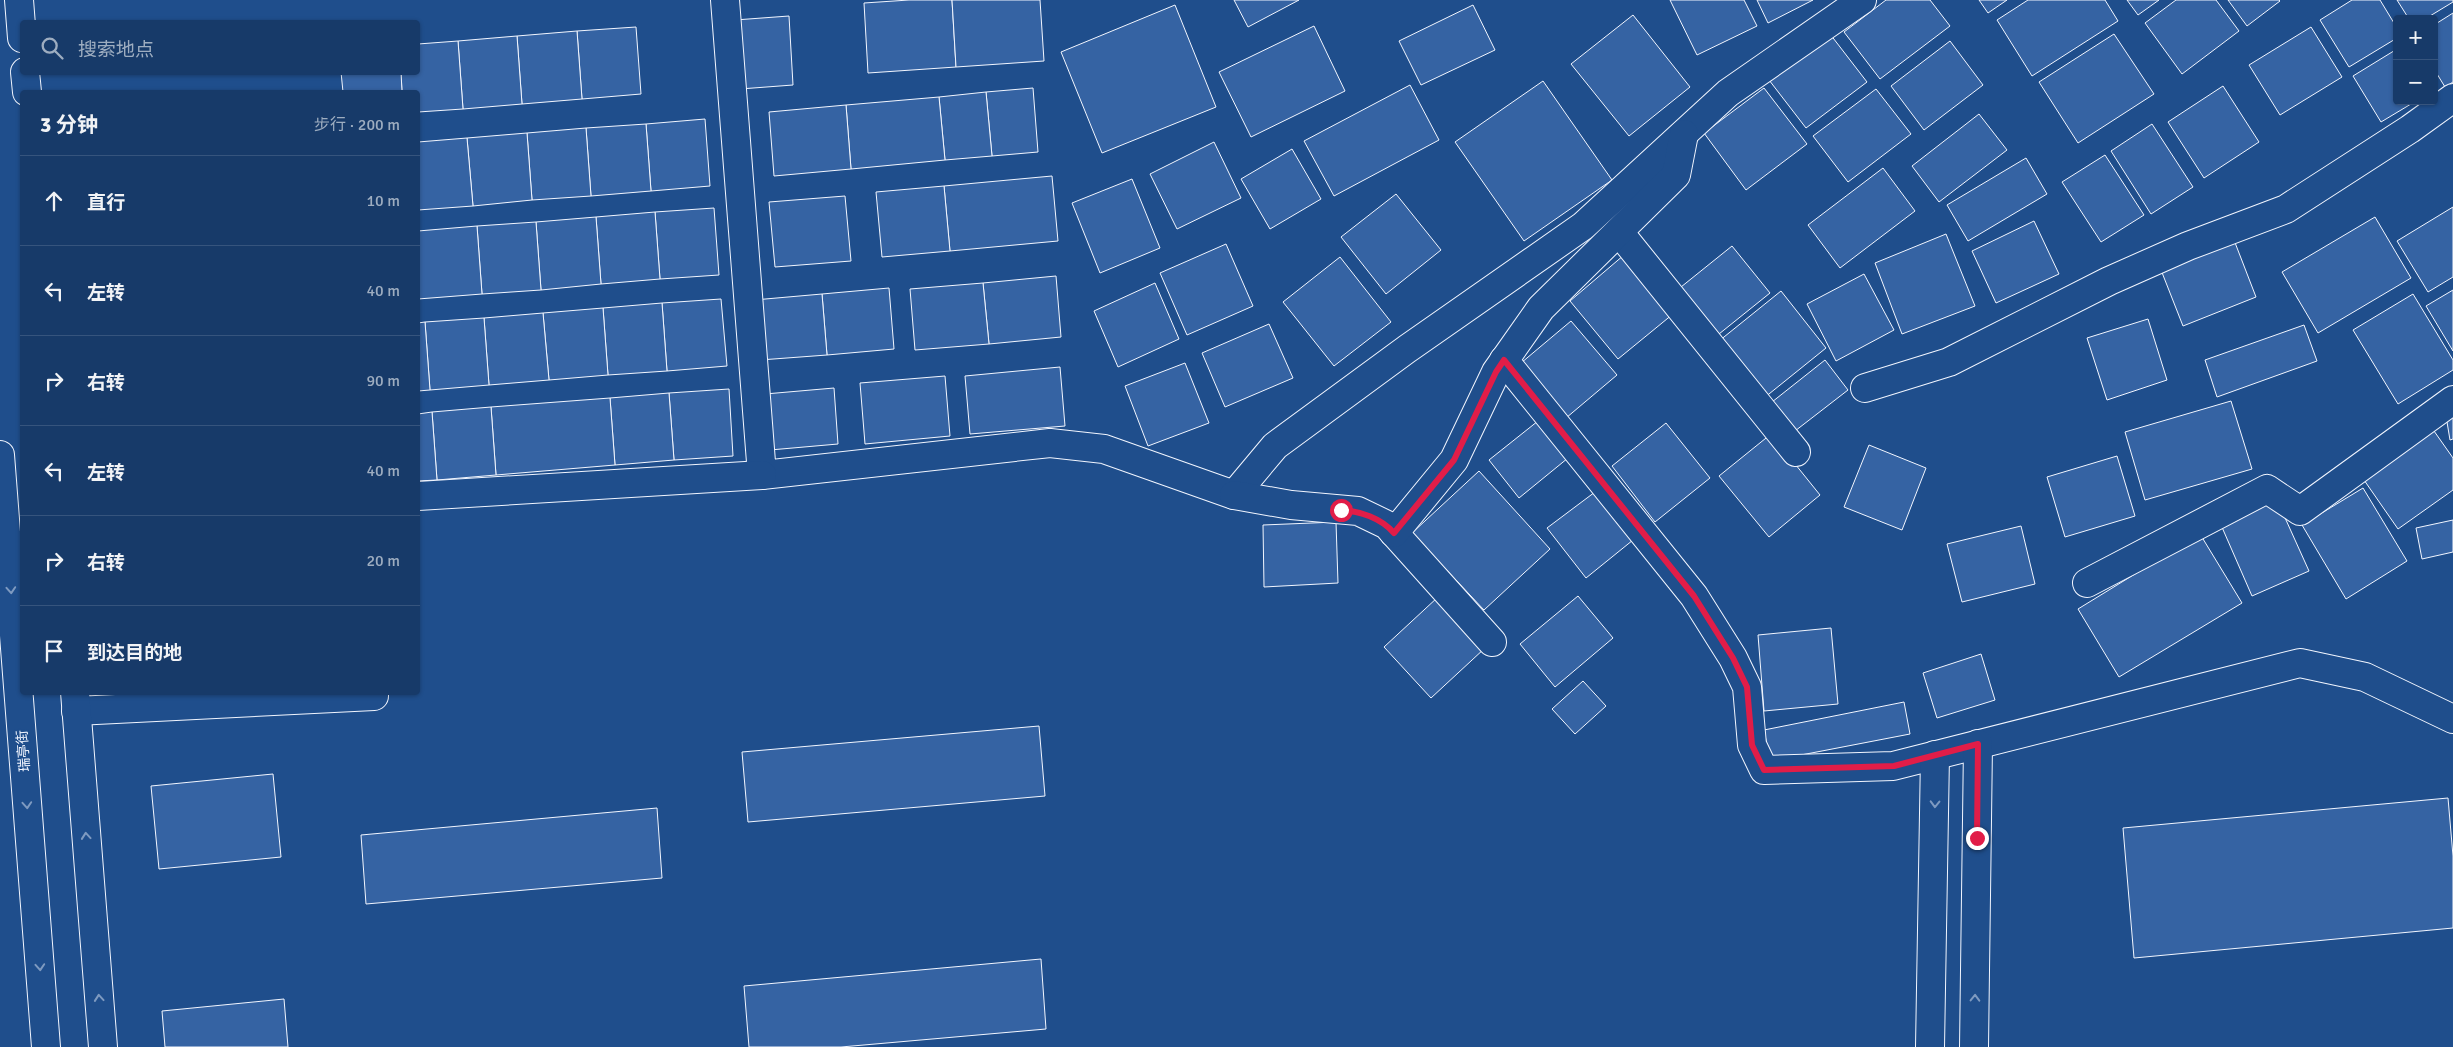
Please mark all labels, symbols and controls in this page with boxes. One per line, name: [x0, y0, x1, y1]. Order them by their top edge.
map controls: [2393, 15, 2438, 105]
button: +: [2393, 15, 2438, 60]
search box: [20, 20, 420, 75]
icon: search: [38, 34, 66, 62]
text: 搜索地点: [78, 38, 154, 62]
button: −: [2393, 60, 2438, 105]
text: 3 分钟: [40, 112, 98, 138]
text: 步行 · 200 m: [314, 115, 400, 135]
icon: ahead: [40, 187, 68, 215]
text: 直行: [87, 191, 125, 215]
text: 10 m: [366, 191, 400, 211]
icon: left: [40, 277, 68, 305]
text: 左转: [87, 281, 125, 305]
text: 40 m: [366, 281, 400, 301]
icon: right: [40, 367, 68, 395]
text: 右转: [87, 371, 125, 395]
text: 90 m: [366, 371, 400, 391]
icon: left: [40, 457, 68, 485]
text: 左转: [87, 461, 125, 485]
text: 40 m: [366, 461, 400, 481]
route start: [1330, 499, 1353, 522]
icon: right: [40, 547, 68, 575]
text: 右转: [87, 551, 125, 575]
text: 20 m: [366, 551, 400, 571]
one-way arrow: [5, 587, 16, 595]
icon: arrive: [40, 637, 68, 665]
text: 到达目的地: [87, 641, 182, 665]
street label: 瑞亭街: [14, 729, 33, 773]
one-way arrow: [1929, 800, 1940, 808]
one-way arrow: [21, 801, 32, 809]
route end: [1966, 827, 1989, 850]
one-way arrow: [81, 832, 92, 840]
one-way arrow: [34, 963, 45, 971]
one-way arrow: [94, 994, 105, 1002]
one-way arrow: [1969, 994, 1980, 1002]

